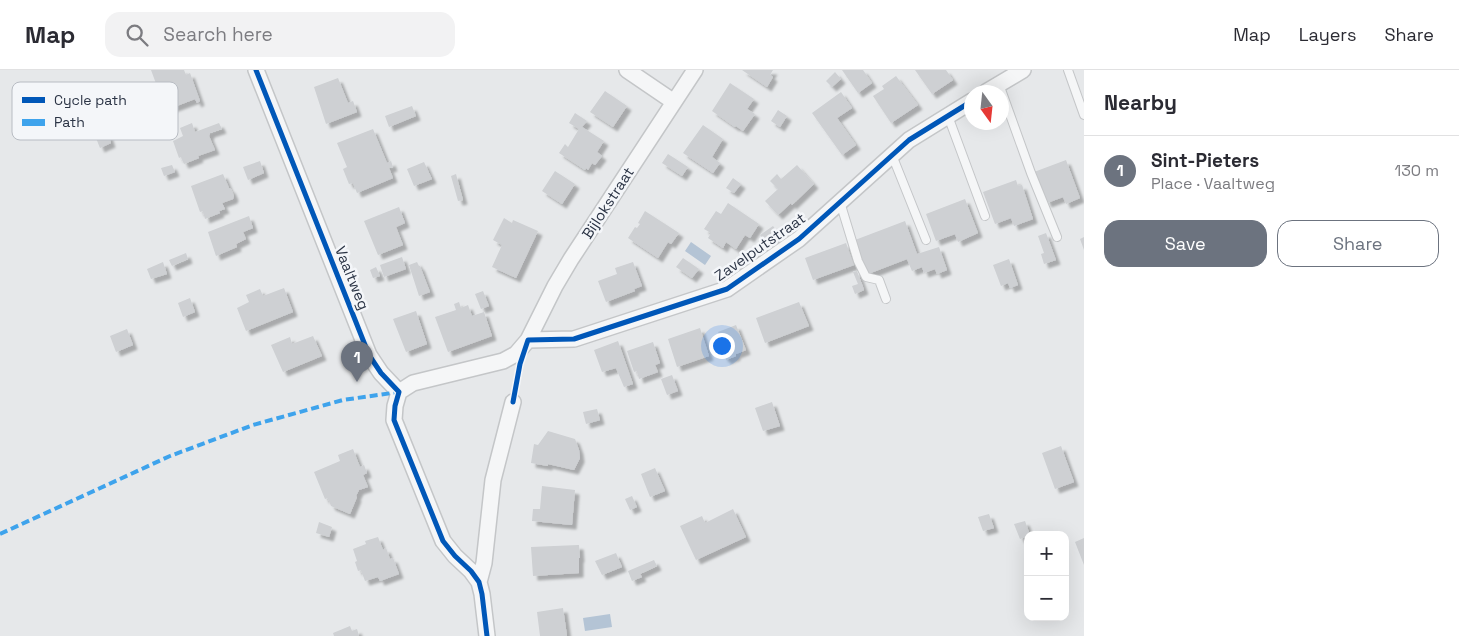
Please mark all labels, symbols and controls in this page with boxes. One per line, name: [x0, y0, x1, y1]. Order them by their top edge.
search box: [105, 12, 455, 57]
text: Map: [25, 19, 75, 50]
icon: search: [123, 21, 151, 49]
text: Search here: [163, 22, 273, 47]
text: Map: [1233, 23, 1271, 46]
text: Layers: [1299, 23, 1356, 46]
text: Share: [1384, 23, 1434, 46]
legend: [12, 82, 178, 140]
north arrow: [964, 85, 1009, 130]
text: Nearby: [1104, 89, 1177, 116]
text: Cycle path: [54, 91, 127, 109]
text: Path: [54, 113, 85, 131]
text: Sint-Pieters: [1151, 148, 1259, 173]
text: 1: [1116, 160, 1124, 181]
text: 130 m: [1395, 160, 1439, 181]
street label: Bijlokstraat: [577, 163, 638, 242]
text: Place · Vaaltweg: [1151, 173, 1275, 194]
street label: Zavelputstraat: [711, 208, 809, 285]
button: Save: [1104, 220, 1267, 267]
button: Share: [1277, 220, 1439, 267]
street label: Vaaltweg: [331, 243, 374, 312]
your location: [709, 333, 735, 359]
pin: 1: [341, 341, 373, 382]
map controls: [1024, 531, 1069, 621]
button: +: [1024, 531, 1069, 576]
button: −: [1024, 576, 1069, 621]

